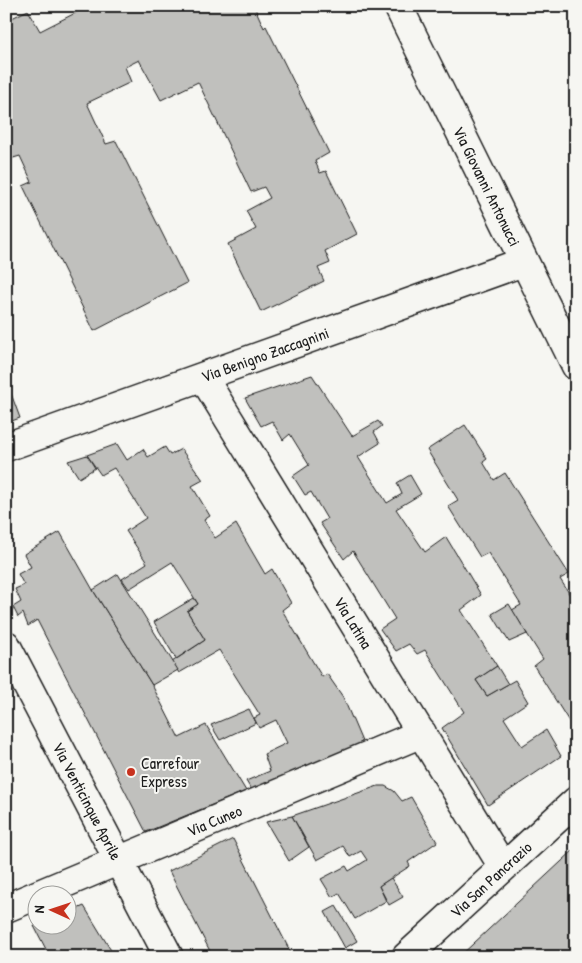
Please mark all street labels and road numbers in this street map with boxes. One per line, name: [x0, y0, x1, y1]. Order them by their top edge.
street label: Via Giovanni Antonucci: [448, 122, 526, 250]
street label: Via Benigno Zaccagnini: [198, 321, 332, 387]
street label: Via Latina: [329, 592, 378, 653]
street label: Via Venticinque Aprile: [48, 738, 128, 864]
street label: Via Cuneo: [183, 799, 246, 842]
street label: Via San Pancrazio: [445, 836, 537, 922]

